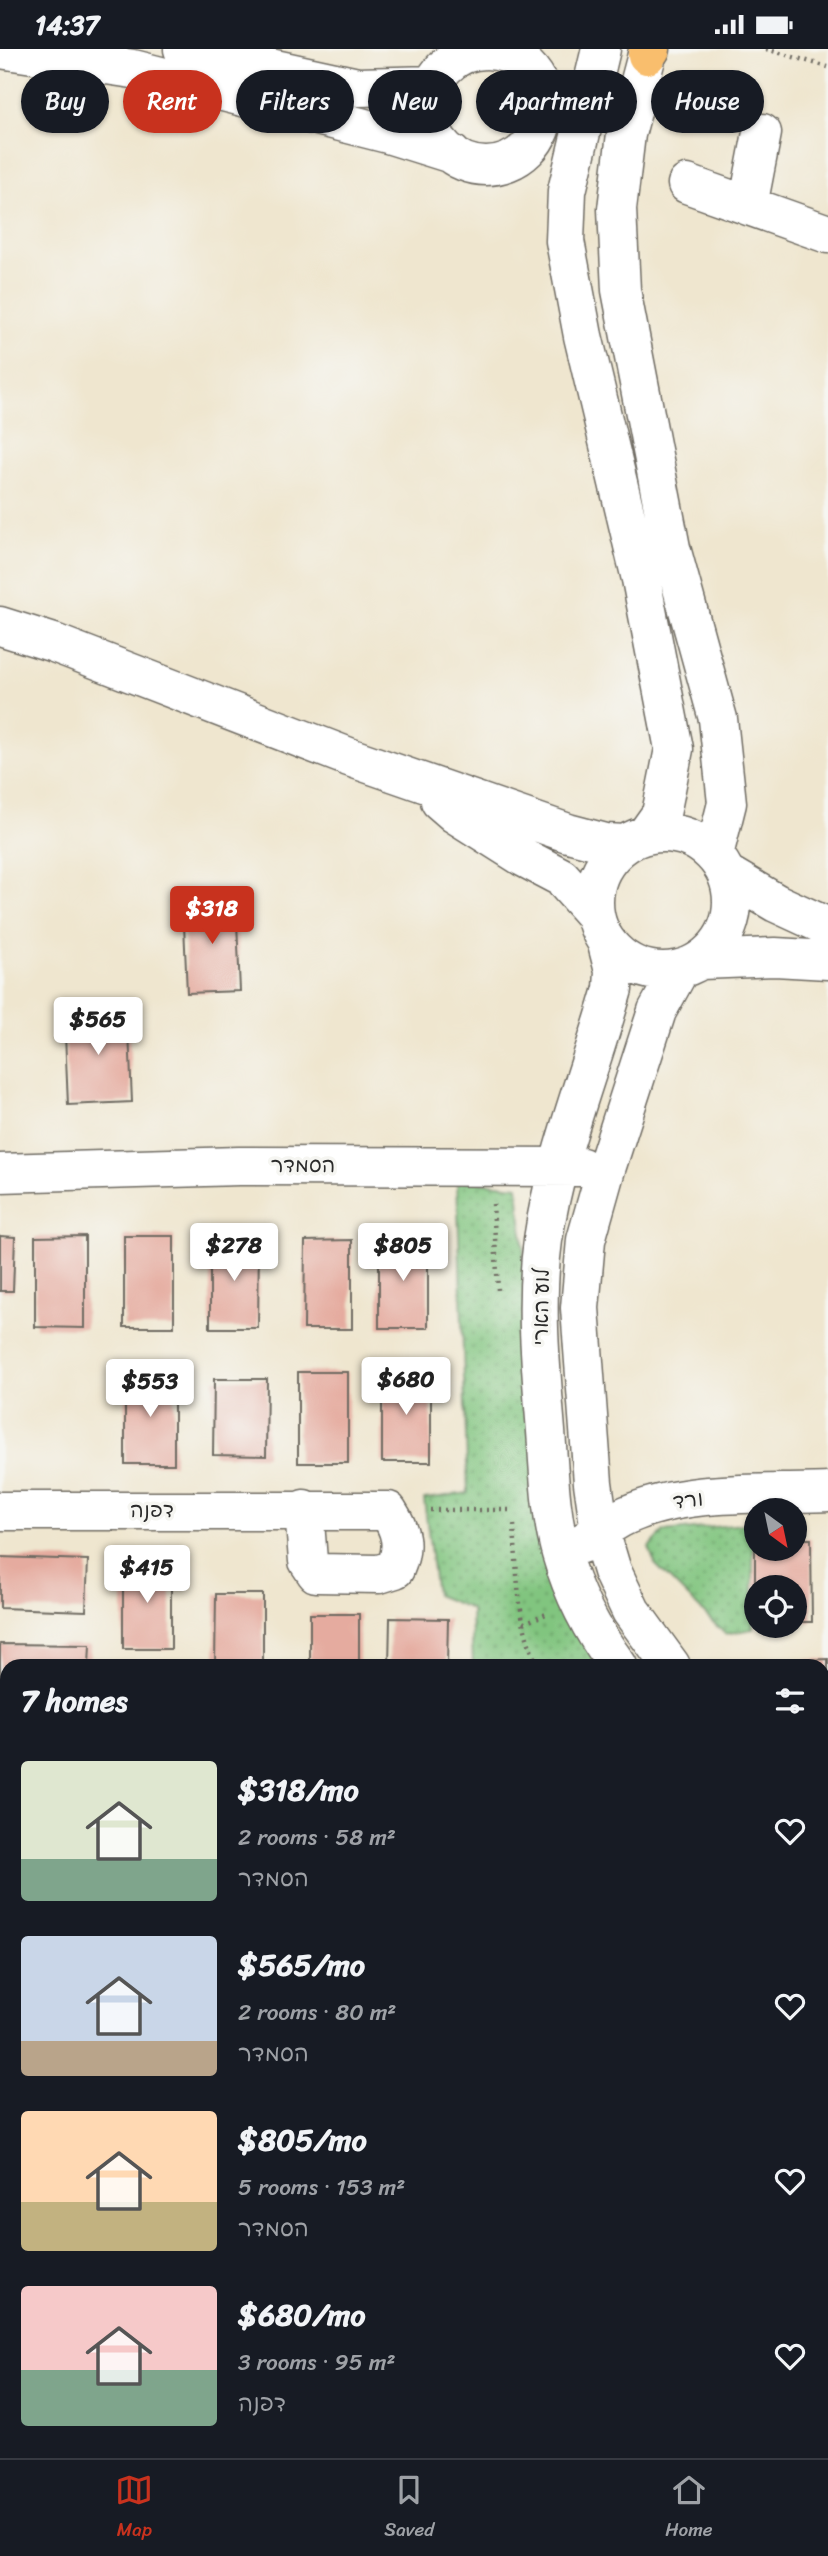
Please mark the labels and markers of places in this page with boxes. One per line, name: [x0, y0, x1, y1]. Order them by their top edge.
pin: $318: [171, 887, 253, 946]
pin: $565: [57, 997, 139, 1057]
pin: $278: [193, 1223, 275, 1283]
pin: $805: [362, 1223, 444, 1283]
pin: $680: [365, 1357, 447, 1417]
pin: $553: [109, 1359, 191, 1419]
pin: $415: [106, 1545, 188, 1605]

